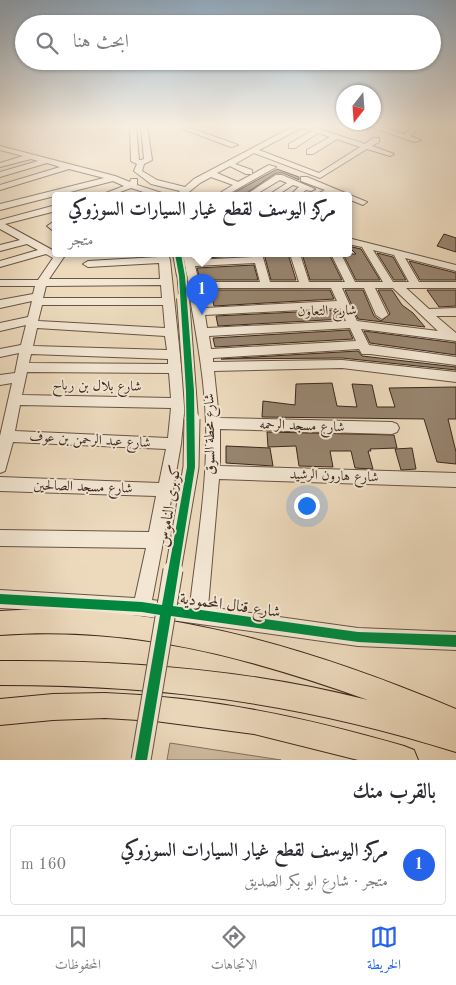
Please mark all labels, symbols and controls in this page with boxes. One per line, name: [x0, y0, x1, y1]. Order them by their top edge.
search box: [15, 15, 441, 70]
icon: search: [33, 29, 61, 57]
text: ابحث هنا: [73, 33, 129, 52]
north arrow: [336, 85, 381, 130]
popup: [52, 192, 352, 257]
text: مركز اليوسف لقطع غيار السيارات السوزوكي: [68, 201, 336, 220]
text: متجر: [68, 233, 94, 249]
pin: 1: [186, 274, 218, 315]
street label: شارع التعاون: [297, 303, 357, 323]
street label: شارع بلال بن رباح: [52, 378, 142, 399]
street label: شارع محطة السوق: [202, 393, 222, 475]
street label: شارع مسجد الرحمه: [259, 417, 345, 438]
street label: شارع عبد الرحمن بن عوف: [29, 429, 151, 454]
street label: كوبرى الناموس: [155, 464, 185, 548]
street label: شارع هارون الرشيد: [289, 466, 379, 489]
street label: شارع مسجد الصالحين: [33, 478, 133, 500]
your location: [294, 493, 320, 519]
street label: شارع قنال المحمودية: [178, 590, 282, 625]
text: بالقرب منك: [353, 782, 436, 803]
text: مركز اليوسف لقطع غيار السيارات السوزوكي: [120, 842, 388, 861]
text: 160 m: [21, 857, 66, 873]
text: 1: [414, 857, 424, 873]
text: متجر · شارع ابو بكر الصديق: [244, 874, 388, 890]
tab: المحفوظات: [55, 923, 101, 978]
tab: الاتجاهات: [211, 923, 257, 978]
tab: الخريطة: [367, 923, 401, 978]

